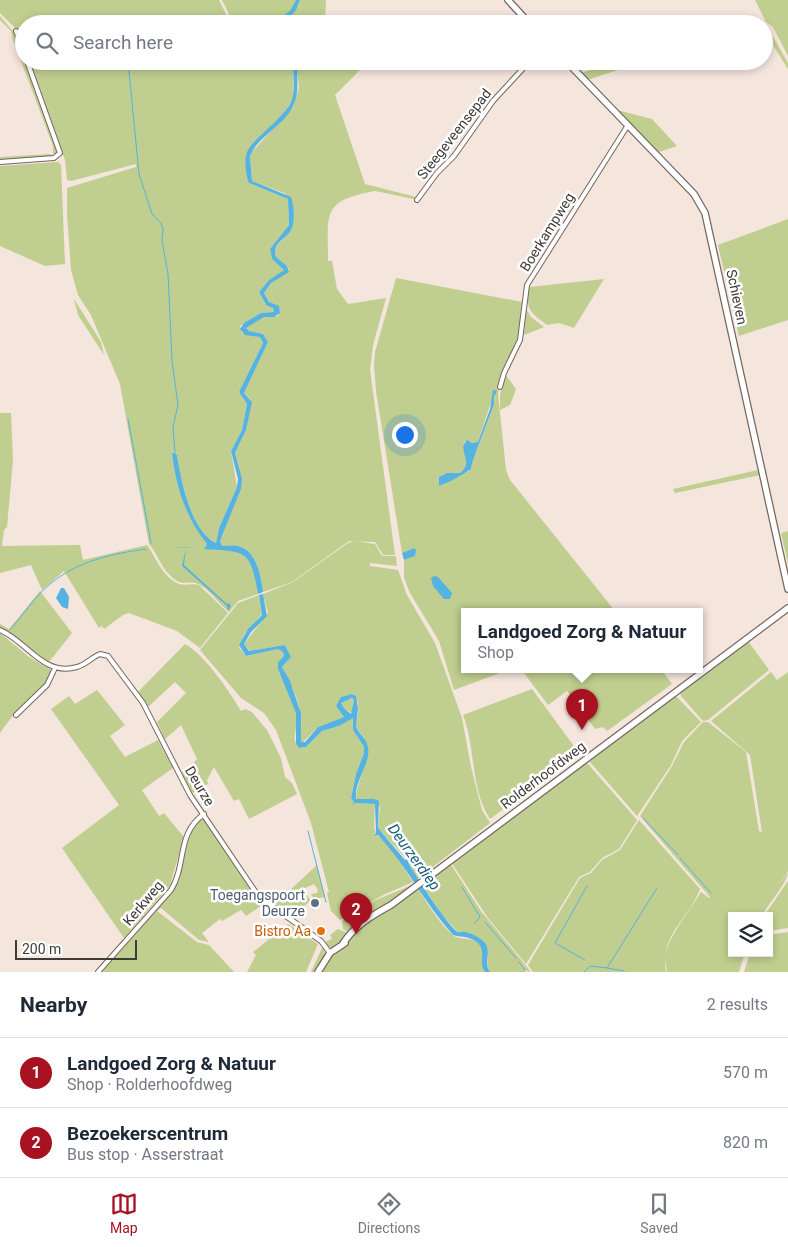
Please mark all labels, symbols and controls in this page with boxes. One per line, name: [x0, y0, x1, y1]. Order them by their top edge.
search box: [15, 15, 773, 70]
icon: search: [33, 29, 61, 57]
text: Search here: [73, 31, 173, 54]
street label: Steegeveensepad: [414, 86, 494, 182]
street label: Boerkampweg: [516, 190, 578, 274]
street label: Schieven: [723, 268, 751, 326]
your location: [392, 422, 418, 448]
popup: [461, 608, 703, 673]
text: Landgoed Zorg & Natuur: [478, 620, 686, 643]
text: Shop: [478, 643, 514, 662]
pin: 1: [566, 689, 598, 730]
street label: Rolderhoofdweg: [497, 738, 589, 812]
street label: Deurze: [182, 763, 218, 809]
water label: Deurzerdiep: [384, 820, 444, 894]
street label: Kerkweg: [120, 877, 166, 929]
place label: Toegangspoort Deurze: [210, 887, 305, 919]
pin: 2: [340, 893, 372, 934]
marker: Toegangspoort Deurze: [309, 897, 321, 909]
map controls: [728, 912, 773, 957]
button: layers: [728, 912, 773, 957]
place label: Bistro Aa: [254, 923, 311, 939]
marker: Bistro Aa: [315, 925, 327, 937]
scale bar: [15, 937, 138, 960]
text: 200 m: [22, 941, 61, 957]
text: Nearby: [20, 993, 87, 1017]
text: 2 results: [707, 995, 768, 1014]
text: Landgoed Zorg & Natuur: [67, 1052, 276, 1075]
text: 1: [31, 1063, 41, 1082]
text: 570 m: [723, 1063, 768, 1082]
text: Shop · Rolderhoofdweg: [67, 1075, 232, 1094]
text: Bezoekerscentrum: [67, 1122, 228, 1145]
text: 2: [31, 1133, 41, 1152]
text: 820 m: [723, 1133, 768, 1152]
text: Bus stop · Asserstraat: [67, 1145, 224, 1164]
tab: Map: [110, 1190, 138, 1236]
tab: Directions: [358, 1190, 421, 1236]
tab: Saved: [640, 1190, 678, 1236]

